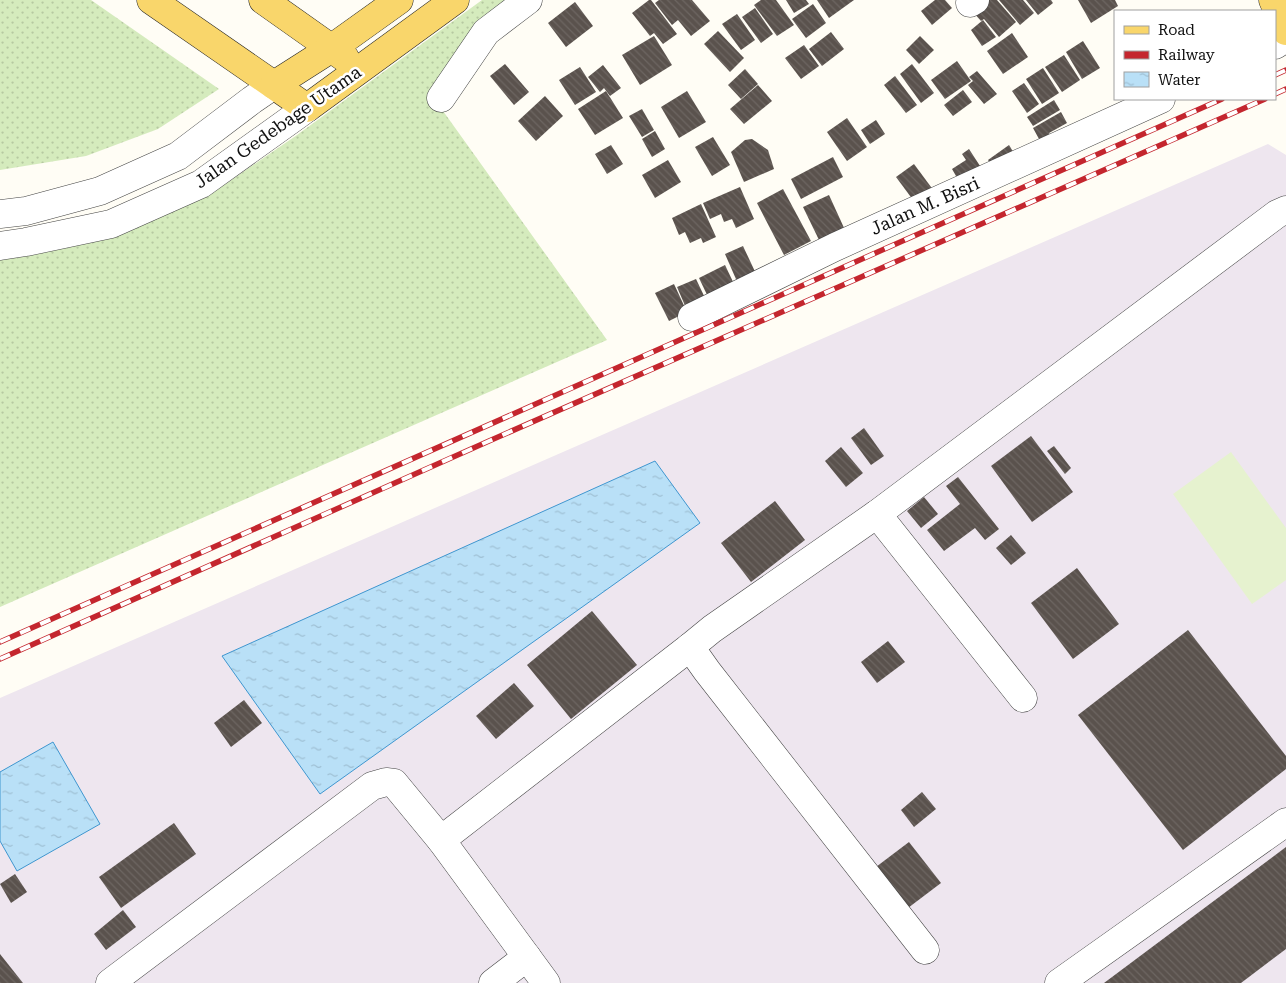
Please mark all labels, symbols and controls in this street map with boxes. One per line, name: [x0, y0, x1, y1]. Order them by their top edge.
legend: [1114, 10, 1276, 100]
text: Road: [1158, 21, 1195, 39]
text: Railway: [1158, 46, 1215, 64]
street label: Jalan Gedebage Utama: [190, 61, 365, 192]
text: Water: [1158, 71, 1200, 89]
street label: Jalan M. Bisri: [867, 172, 983, 239]

